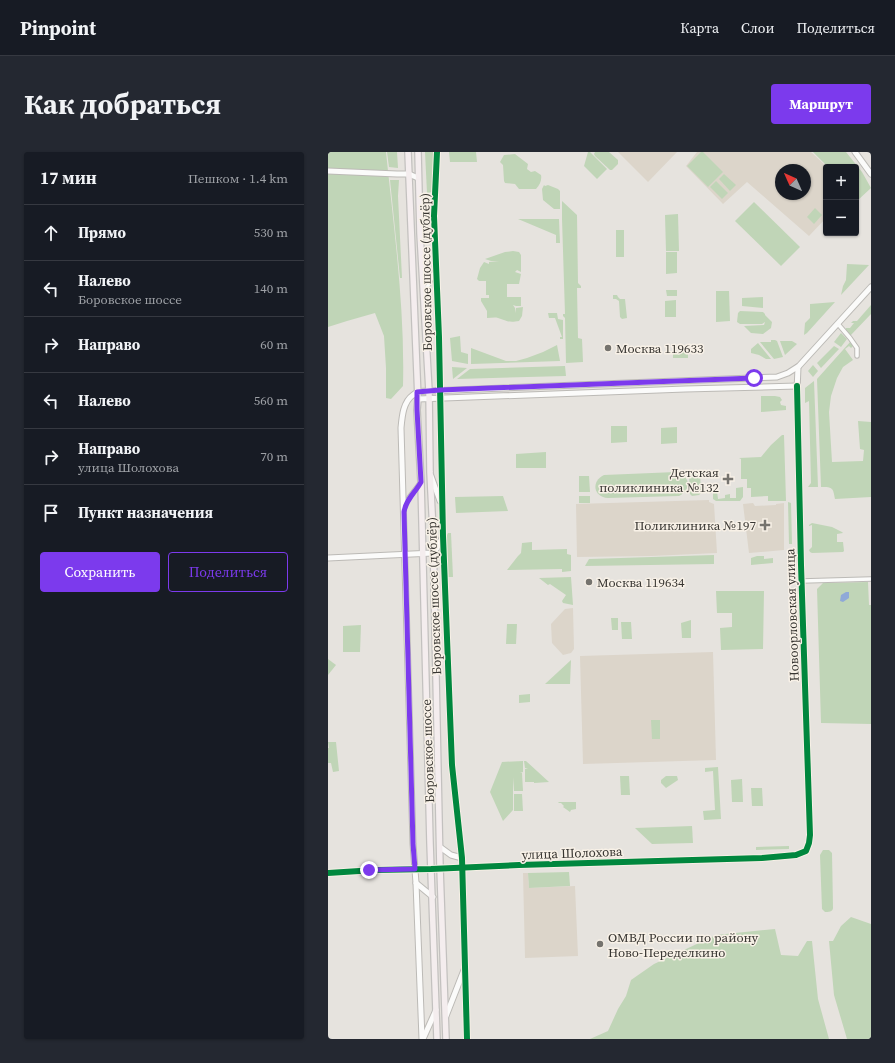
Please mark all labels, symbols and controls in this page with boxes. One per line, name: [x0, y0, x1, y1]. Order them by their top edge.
text: Pinpoint: [20, 15, 96, 41]
text: Карта: [680, 18, 719, 38]
text: Слои: [741, 18, 775, 38]
text: Поделиться: [797, 18, 875, 38]
button: Маршрут: [771, 84, 871, 124]
text: Как добраться: [24, 85, 221, 123]
north arrow: [775, 164, 811, 200]
map controls: [823, 164, 859, 236]
button: +: [823, 164, 859, 200]
text: 17 мин: [40, 166, 97, 190]
text: Пешком · 1.4 km: [188, 170, 288, 187]
street label: Боровское шоссе (дублёр): [416, 193, 436, 351]
button: −: [823, 200, 859, 236]
icon: ahead: [40, 222, 62, 244]
text: Прямо: [78, 222, 126, 243]
text: 530 m: [254, 224, 288, 241]
text: Налево: [78, 270, 131, 291]
icon: left: [40, 278, 62, 300]
text: 140 m: [254, 280, 288, 297]
text: Боровское шоссе: [78, 291, 182, 308]
icon: right: [40, 334, 62, 356]
text: Направо: [78, 334, 140, 355]
text: 60 m: [260, 336, 288, 353]
place label: Москва 119633: [616, 340, 704, 357]
marker: Москва 119633: [603, 343, 613, 353]
route start: [745, 369, 763, 387]
icon: left: [40, 390, 62, 412]
text: Налево: [78, 390, 131, 411]
text: 560 m: [254, 392, 288, 409]
text: Направо: [78, 438, 140, 459]
icon: right: [40, 446, 62, 468]
text: 70 m: [260, 448, 288, 465]
text: улица Шолохова: [78, 459, 179, 476]
place label: Детская поликлиника №132: [599, 464, 719, 496]
marker: Детская поликлиника №132: [722, 473, 734, 485]
icon: arrive: [40, 502, 62, 524]
text: Пункт назначения: [78, 502, 213, 523]
street label: Боровское шоссе (дублёр): [423, 517, 445, 675]
place label: Поликлиника №197: [634, 517, 756, 534]
marker: Поликлиника №197: [759, 519, 771, 531]
street label: Новоорловская улица: [781, 548, 803, 682]
button: Сохранить: [40, 552, 160, 592]
button: Поделиться: [168, 552, 288, 592]
place label: Москва 119634: [597, 574, 685, 591]
marker: Москва 119634: [584, 577, 594, 587]
street label: Боровское шоссе: [418, 698, 438, 803]
street label: улица Шолохова: [521, 843, 623, 863]
route end: [360, 861, 378, 879]
place label: ОМВД России по району Ново-Переделкино: [608, 929, 759, 961]
marker: ОМВД России по району Ново-Переделкино: [595, 939, 605, 949]

